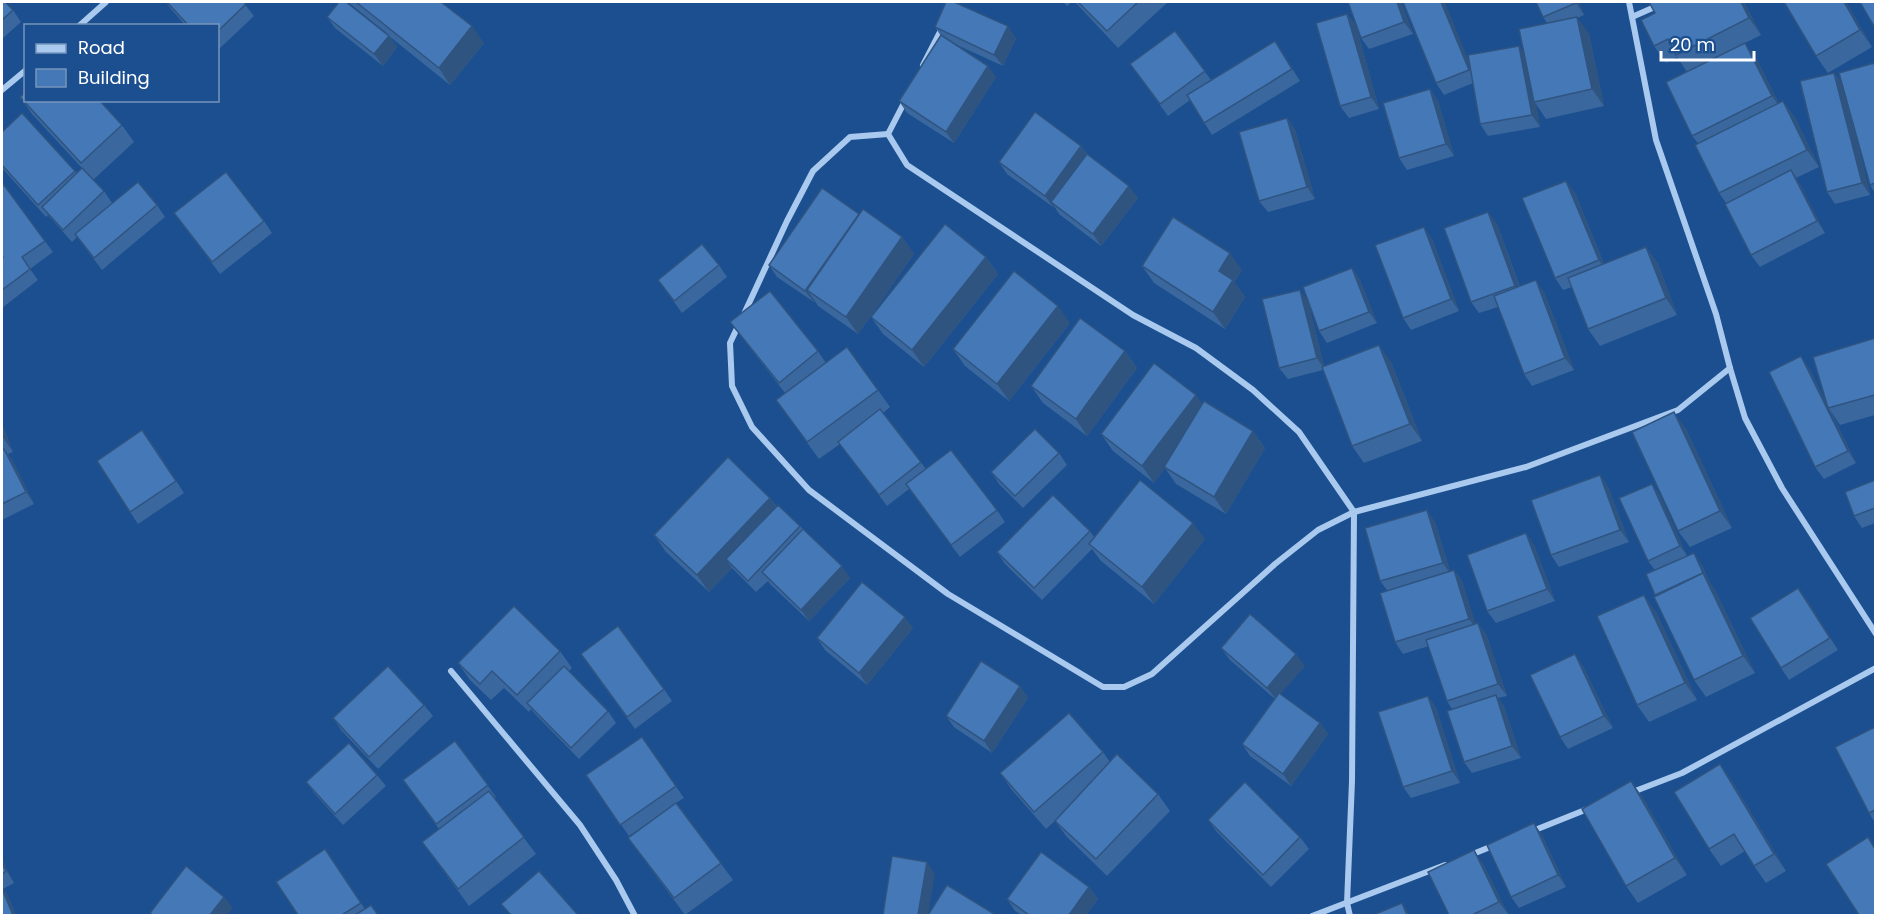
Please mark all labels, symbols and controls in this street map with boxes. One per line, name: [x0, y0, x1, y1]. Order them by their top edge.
legend: [24, 24, 219, 102]
scale bar: [1661, 24, 1754, 62]
text: 20 m: [1670, 32, 1715, 57]
text: Road: [78, 35, 125, 60]
text: Building: [78, 65, 150, 90]

